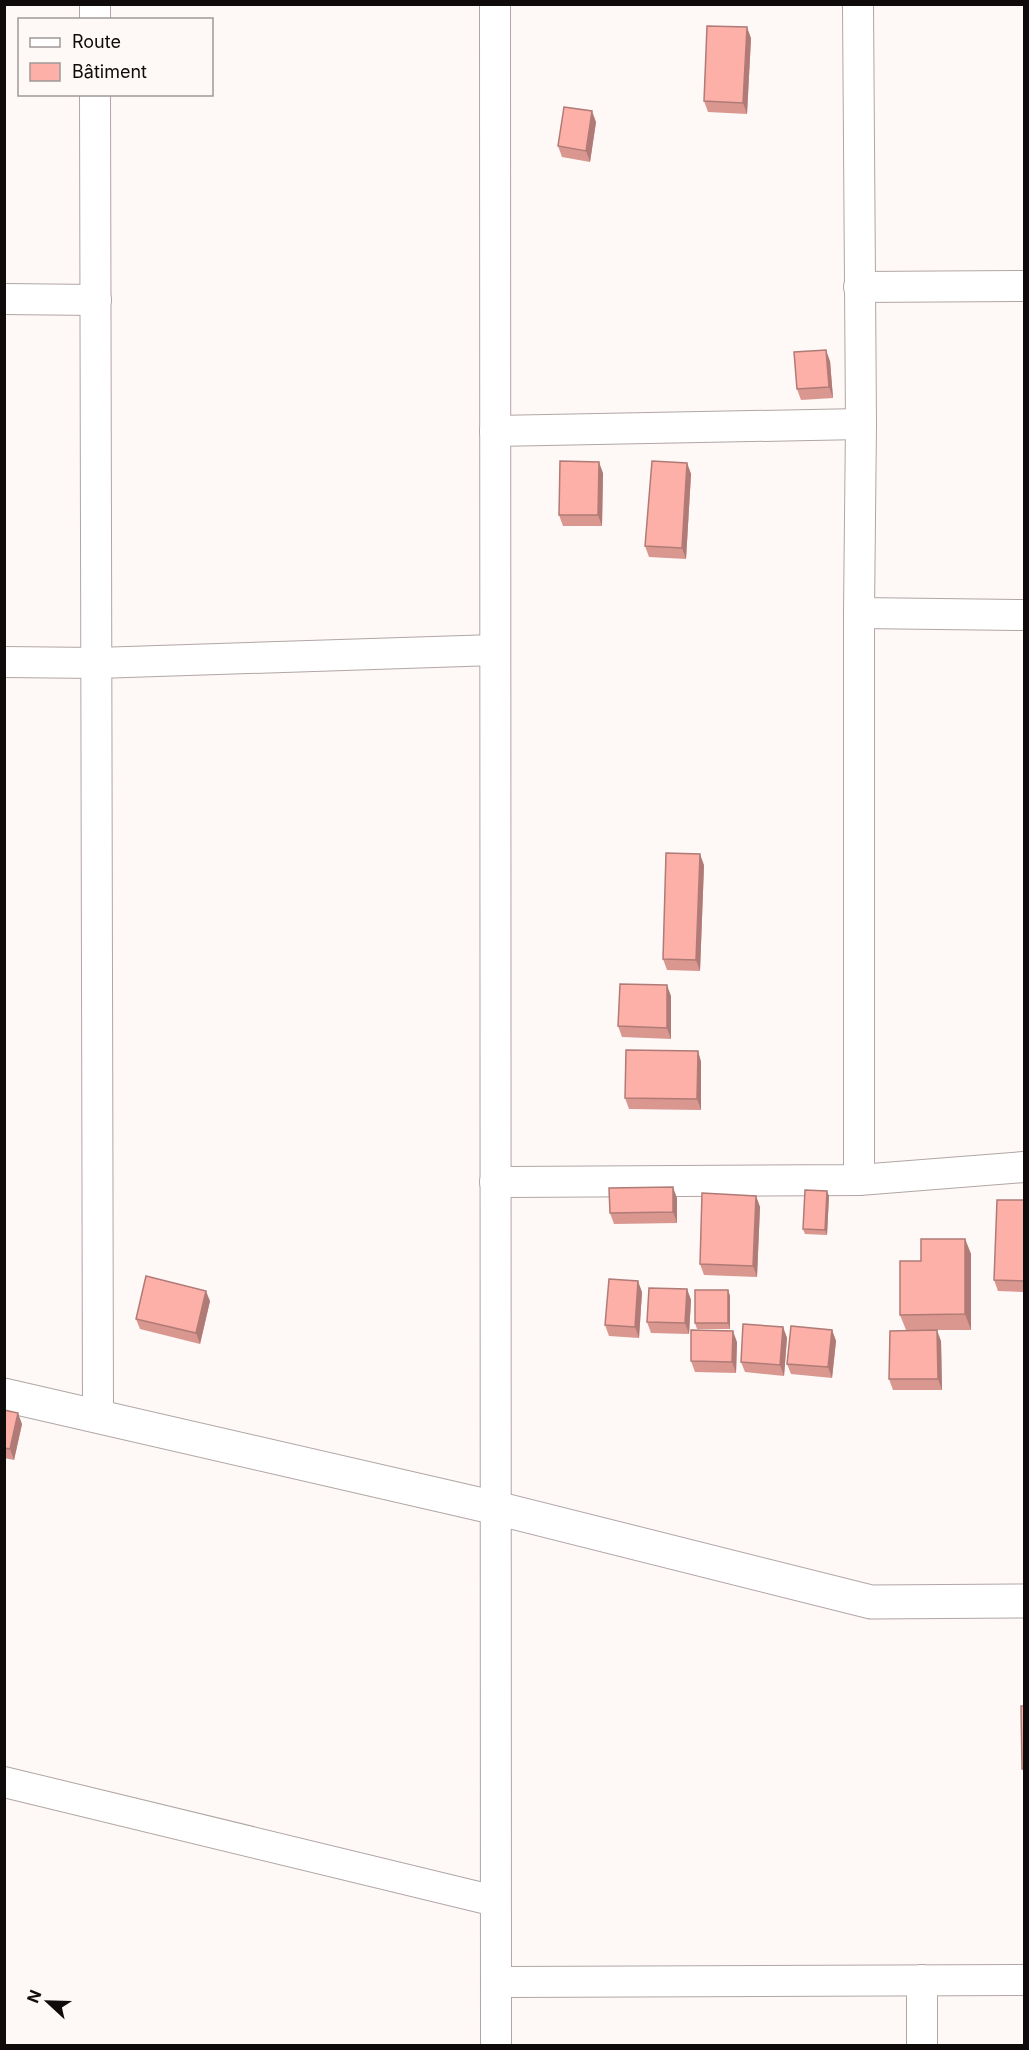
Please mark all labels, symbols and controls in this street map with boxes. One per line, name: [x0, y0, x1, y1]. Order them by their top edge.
legend: [18, 18, 213, 96]
text: Route: [72, 31, 121, 52]
text: Bâtiment: [72, 61, 147, 82]
north arrow: [18, 1972, 78, 2032]
text: N: [23, 1987, 46, 2006]

